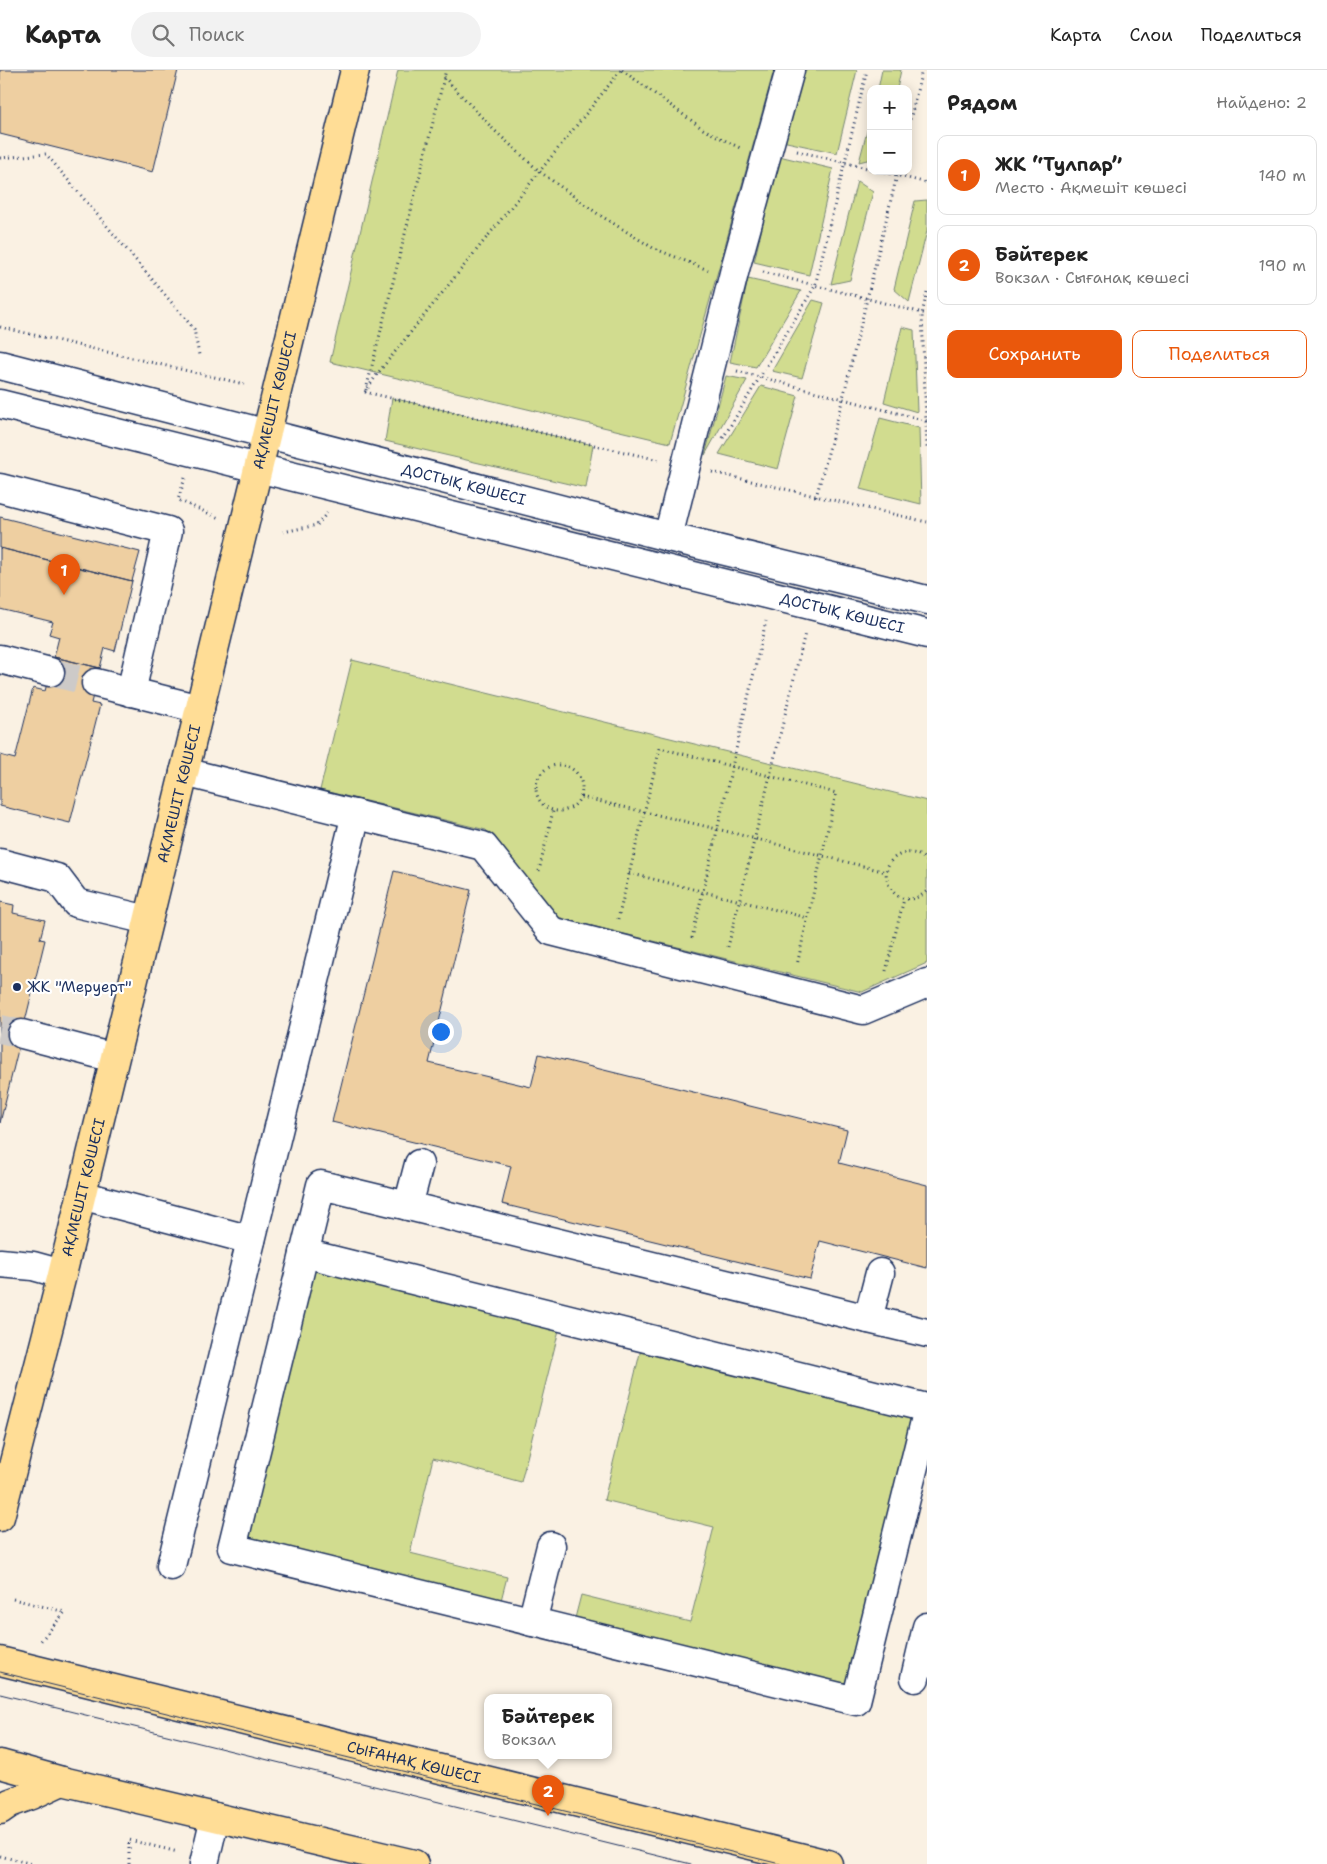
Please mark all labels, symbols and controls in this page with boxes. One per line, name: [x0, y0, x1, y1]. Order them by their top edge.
search box: [131, 12, 481, 57]
text: Карта: [25, 19, 101, 51]
icon: search: [149, 21, 177, 49]
text: Поиск: [189, 22, 244, 47]
text: Карта: [1050, 23, 1101, 47]
text: Слои: [1129, 23, 1173, 47]
text: Поделиться: [1201, 23, 1302, 47]
map controls: [867, 85, 912, 175]
button: +: [867, 85, 912, 130]
text: Рядом: [947, 89, 1017, 117]
text: Найдено: 2: [1216, 92, 1307, 113]
button: −: [867, 130, 912, 175]
text: ЖК “Тулпар”: [995, 152, 1122, 177]
text: 1: [960, 165, 968, 186]
text: 140 m: [1259, 165, 1306, 186]
text: Место · Ақмешіт көшесі: [995, 177, 1187, 198]
text: Бәйтерек: [995, 242, 1088, 267]
text: 2: [958, 255, 970, 276]
text: 190 m: [1259, 255, 1306, 276]
text: Вокзал · Сығанақ көшесі: [995, 267, 1190, 288]
street label: АҚМЕШІТ КӨШЕСІ: [248, 329, 301, 472]
button: Сохранить: [947, 330, 1122, 378]
button: Поделиться: [1132, 330, 1307, 378]
street label: ДОСТЫҚ КӨШЕСІ: [400, 459, 528, 510]
pin: 1: [48, 554, 80, 595]
street label: ДОСТЫҚ КӨШЕСІ: [778, 588, 907, 638]
street label: АҚМЕШІТ КӨШЕСІ: [153, 723, 205, 865]
place label: ЖК "Меруерт": [27, 977, 132, 997]
marker: ЖК "Меруерт": [11, 981, 23, 993]
your location: [428, 1019, 454, 1045]
street label: АҚМЕШІТ КӨШЕСІ: [57, 1116, 110, 1259]
popup: [484, 1694, 612, 1759]
text: Бәйтерек: [501, 1704, 595, 1729]
text: Вокзал: [501, 1729, 556, 1750]
street label: СЫҒАНАҚ КӨШЕСІ: [345, 1736, 483, 1788]
pin: 2: [532, 1775, 564, 1816]

